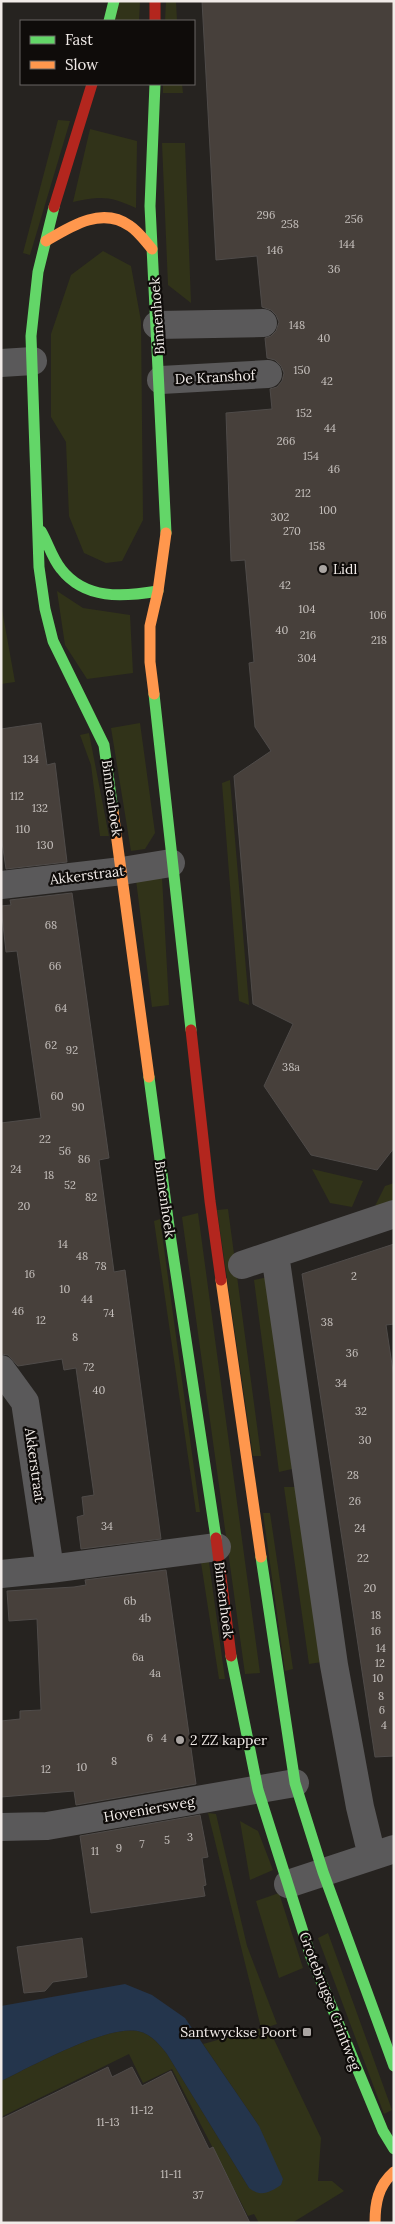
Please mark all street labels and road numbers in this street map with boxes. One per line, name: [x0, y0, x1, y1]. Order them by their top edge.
street label: Binnenhoek: [145, 276, 169, 355]
street label: De Kranshof: [174, 366, 257, 388]
street label: Binnenhoek: [98, 758, 126, 838]
street label: Akkerstraat: [48, 861, 126, 889]
street label: Binnenhoek: [151, 1159, 179, 1239]
street label: Akkerstraat: [21, 1426, 49, 1504]
street label: Binnenhoek: [210, 1561, 238, 1640]
street label: Hoveniersweg: [102, 1792, 196, 1826]
street label: Grotebrugse Grintweg: [295, 1929, 365, 2073]

